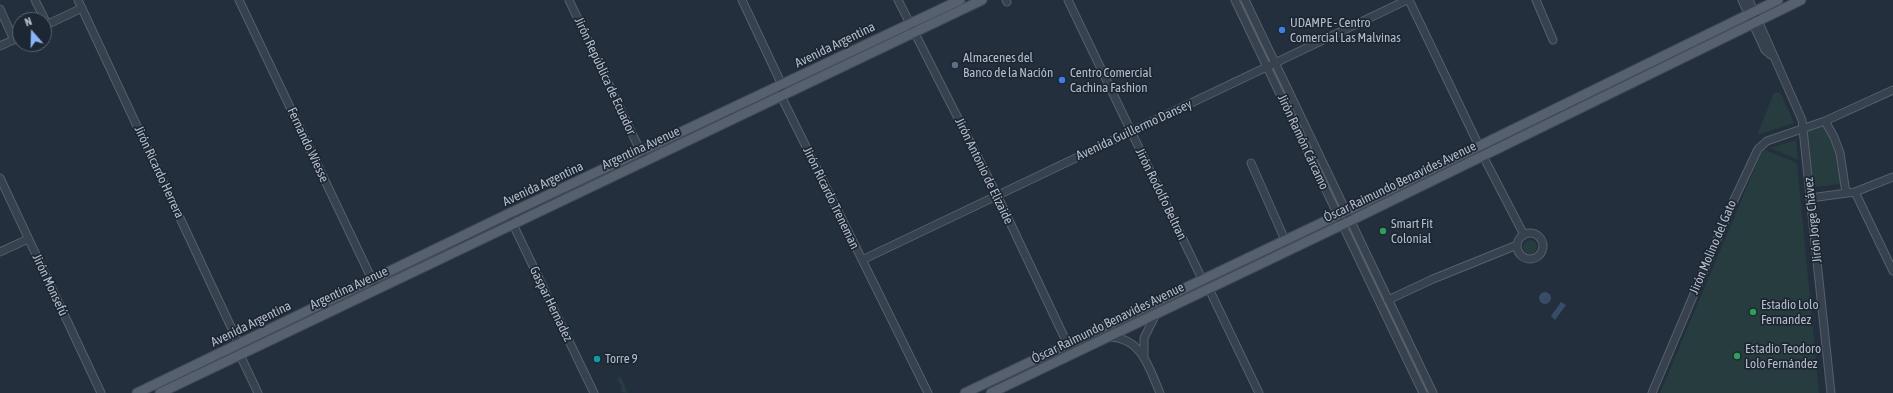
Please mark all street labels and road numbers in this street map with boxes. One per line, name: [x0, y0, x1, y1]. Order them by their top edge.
street label: Jirón República de Ecuador: [571, 15, 639, 137]
street label: Avenida Argentina: [792, 19, 878, 71]
street label: Jirón Ramón Cárcamo: [1274, 92, 1332, 192]
street label: Avenida Guillermo Dansey: [1074, 96, 1194, 164]
street label: Fernando Wiesse: [284, 105, 332, 185]
street label: Jirón Antonio de Elizaide: [951, 115, 1017, 227]
street label: Jirón Ricardo Herrera: [131, 123, 187, 221]
street label: Argentina Avenue: [600, 123, 682, 173]
street label: Óscar Raimundo Benavides Avenue: [1321, 138, 1479, 226]
street label: Jirón Ricardo Treneman: [799, 144, 863, 252]
street label: Jirón Rodolfo Beltran: [1132, 146, 1190, 242]
street label: Avenida Argentina: [500, 159, 586, 209]
street label: Jirón Jorge Chávez: [1801, 176, 1825, 264]
street label: Jirón Molino del Gato: [1686, 198, 1740, 296]
street label: Jirón Monsefú: [29, 251, 71, 319]
street label: Argentina Avenue: [308, 263, 390, 313]
street label: Gaspar Hernadez: [526, 264, 576, 344]
street label: Óscar Raimundo Benavides Avenue: [1029, 279, 1187, 367]
street label: Avenida Argentina: [208, 298, 294, 350]

